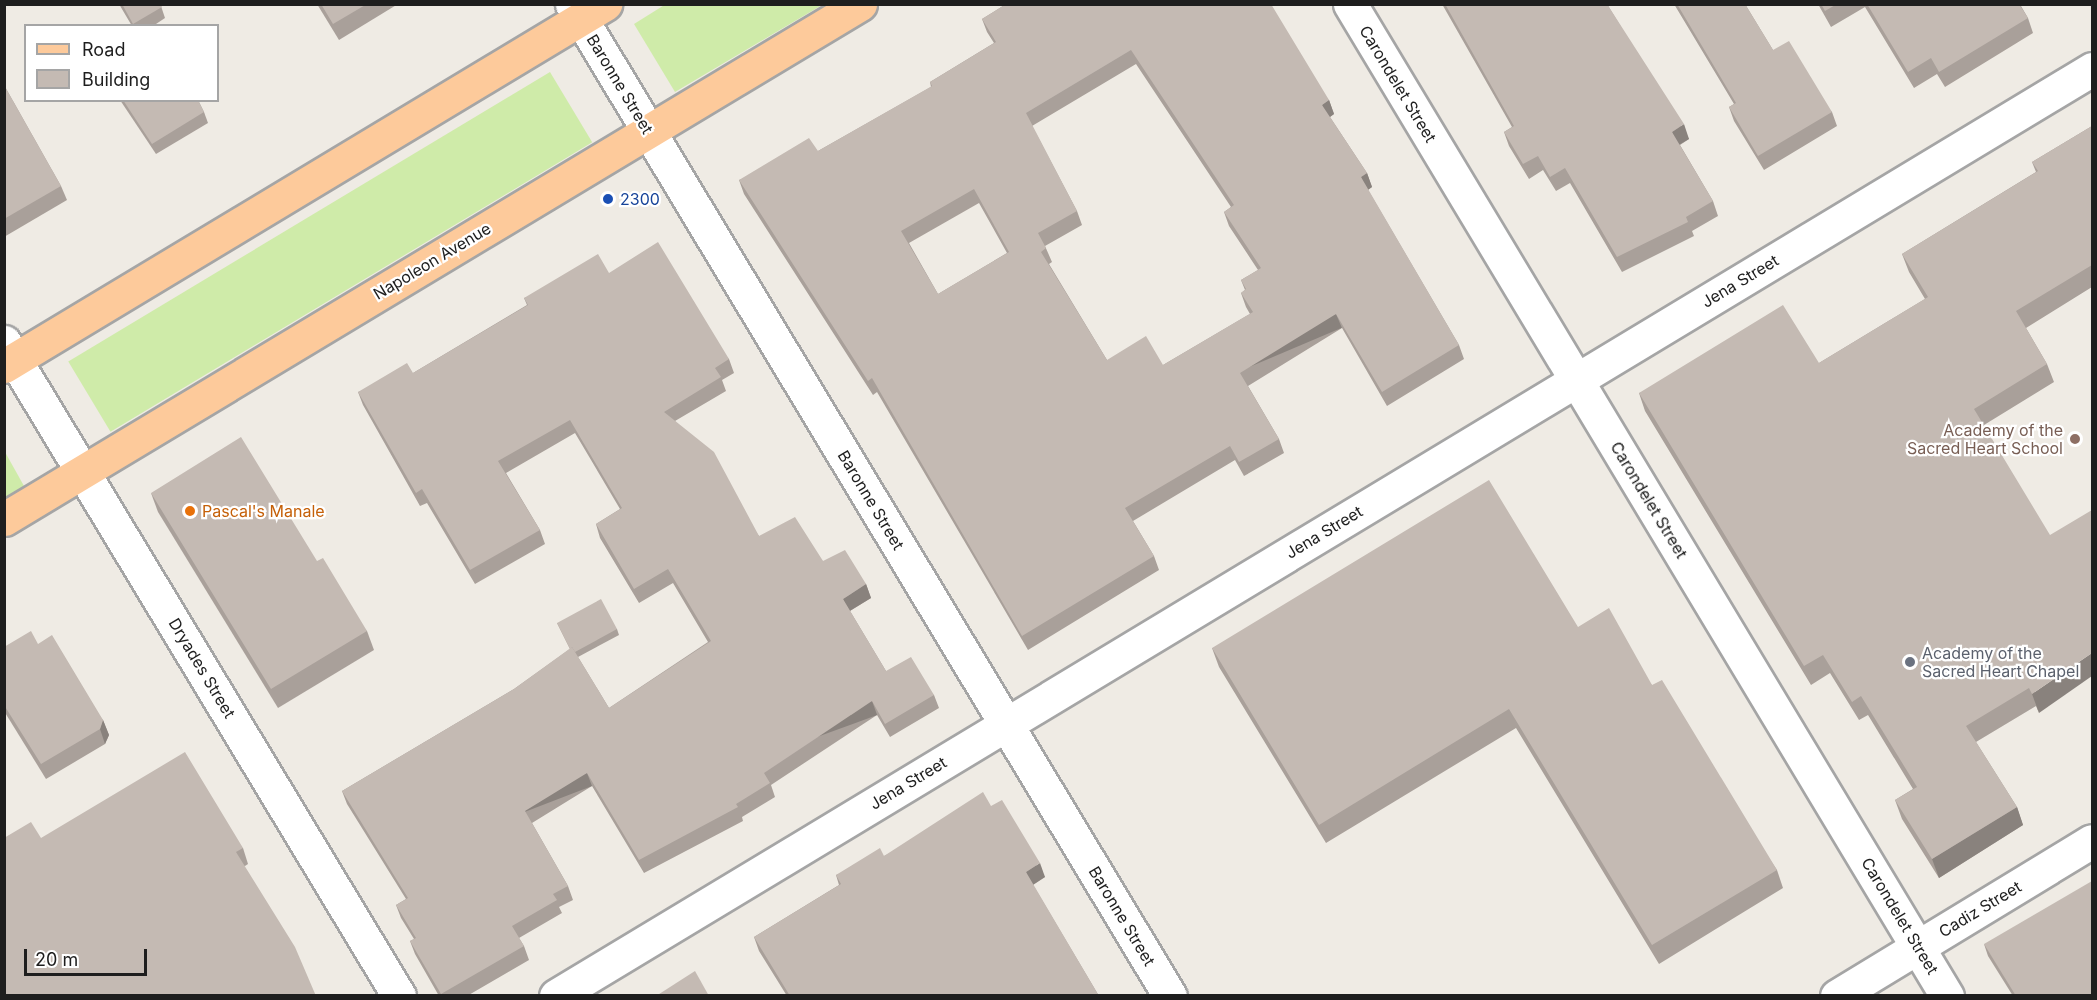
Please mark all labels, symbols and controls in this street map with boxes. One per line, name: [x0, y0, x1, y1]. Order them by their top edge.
street label: Carondelet Street: [1356, 22, 1440, 146]
legend: [24, 24, 219, 102]
street label: Baronne Street: [583, 31, 657, 137]
text: Road: [82, 39, 125, 60]
text: Building: [82, 69, 150, 90]
place label: 2300: [620, 189, 660, 209]
marker: 2300: [601, 192, 615, 206]
street label: Napoleon Avenue: [370, 218, 494, 304]
street label: Jena Street: [1698, 250, 1782, 312]
place label: Academy of the Sacred Heart School: [1907, 420, 2063, 458]
marker: Academy of the Sacred Heart School: [2068, 432, 2082, 446]
street label: Carondelet Street: [1607, 438, 1691, 562]
street label: Baronne Street: [834, 447, 908, 553]
place label: Pascal's Manale: [202, 501, 325, 521]
street label: Jena Street: [1282, 501, 1366, 563]
marker: Pascal's Manale: [183, 504, 197, 518]
street label: Dryades Street: [165, 615, 239, 721]
place label: Academy of the Sacred Heart Chapel: [1922, 643, 2079, 681]
marker: Academy of the Sacred Heart Chapel: [1903, 655, 1917, 669]
street label: Jena Street: [866, 752, 950, 814]
street label: Carondelet Street: [1858, 854, 1942, 978]
street label: Baronne Street: [1085, 863, 1159, 969]
street label: Cadiz Street: [1935, 877, 2025, 941]
scale bar: [27, 937, 150, 975]
text: 20 m: [35, 949, 78, 970]

